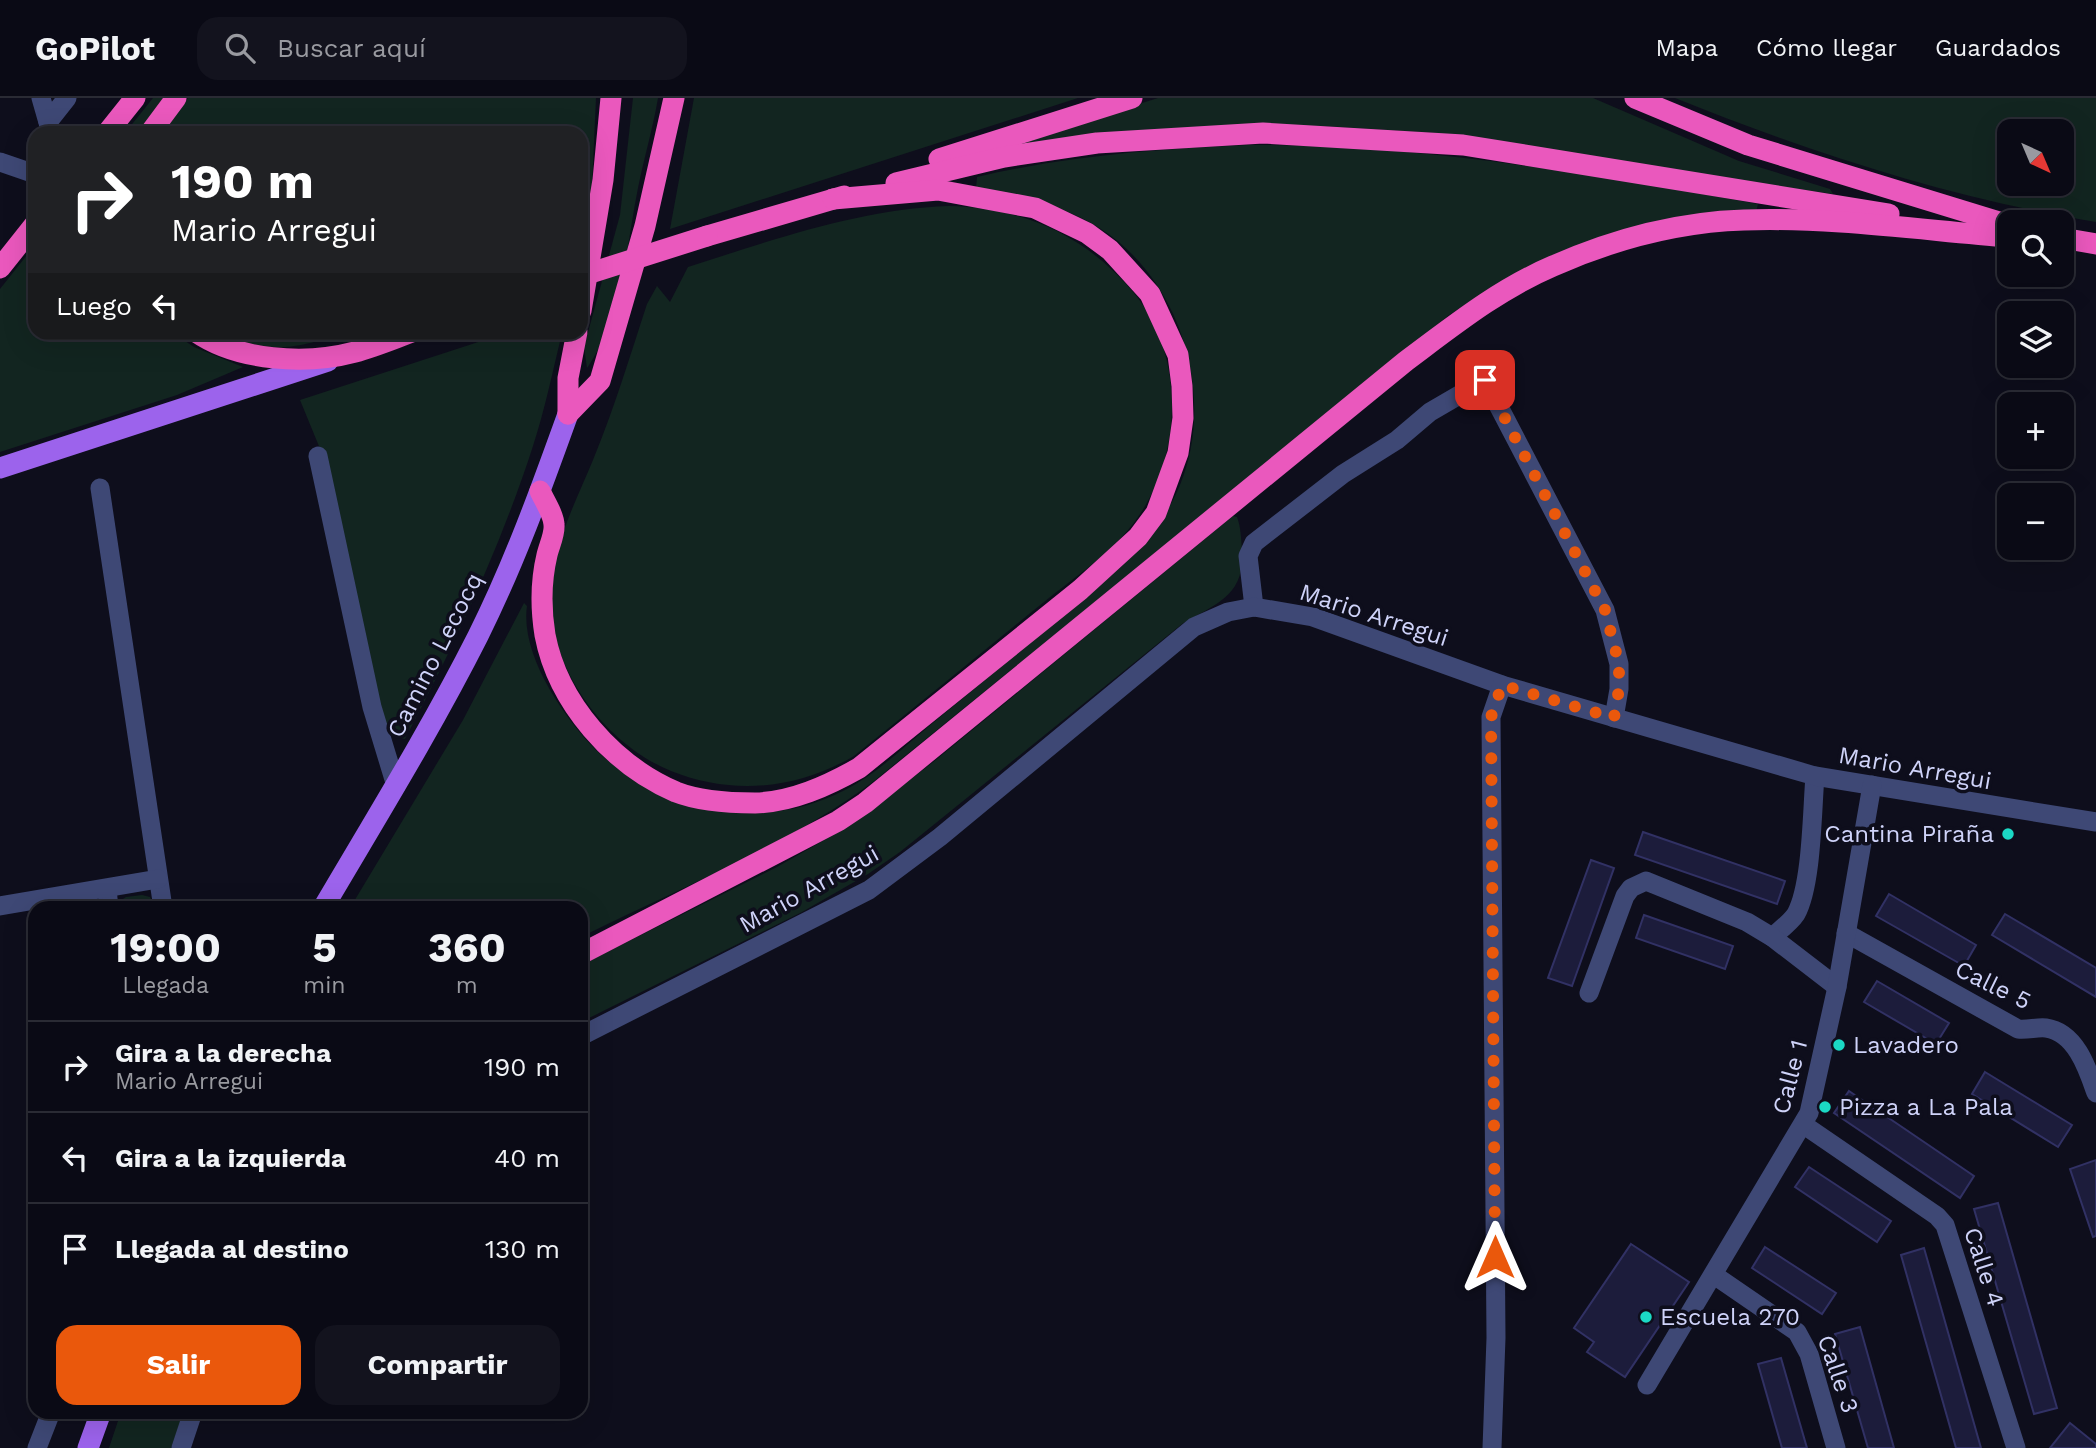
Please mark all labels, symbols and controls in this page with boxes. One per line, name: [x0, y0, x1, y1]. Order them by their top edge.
search box: [197, 17, 687, 80]
text: GoPilot: [35, 29, 155, 68]
icon: search: [221, 29, 259, 67]
text: Buscar aquí: [277, 33, 426, 63]
text: Mapa: [1656, 34, 1718, 62]
text: Cómo llegar: [1756, 34, 1897, 62]
text: Guardados: [1935, 34, 2061, 62]
north arrow: [1997, 119, 2074, 196]
map controls: [1997, 119, 2074, 560]
text: 190 m: [171, 152, 314, 210]
icon: right: [56, 154, 147, 245]
button: search: [1997, 210, 2074, 287]
text: Mario Arregui: [171, 211, 377, 249]
icon: left: [146, 287, 184, 325]
text: Luego: [56, 291, 132, 321]
button: layers: [1997, 301, 2074, 378]
pin: [1455, 350, 1515, 410]
icon: arrive: [1466, 361, 1504, 399]
button: +: [1997, 392, 2074, 469]
button: −: [1997, 483, 2074, 560]
street label: Camino Lecocq: [381, 568, 489, 742]
street label: Mario Arregui: [1296, 578, 1452, 652]
street label: Mario Arregui: [1836, 741, 1994, 795]
place label: Cantina Piraña: [1824, 820, 1994, 848]
marker: Cantina Piraña: [2000, 826, 2016, 842]
street label: Mario Arregui: [735, 839, 883, 939]
text: 19:00: [110, 923, 221, 972]
text: 5: [312, 923, 337, 972]
text: 360: [428, 923, 506, 972]
street label: Calle 5: [1951, 955, 2035, 1015]
text: Llegada: [122, 972, 209, 999]
text: min: [303, 972, 346, 999]
text: m: [456, 972, 478, 999]
place label: Lavadero: [1853, 1031, 1959, 1059]
street label: Calle 1: [1767, 1037, 1813, 1117]
marker: Lavadero: [1831, 1037, 1847, 1053]
text: Gira a la derecha: [115, 1038, 331, 1068]
icon: right: [56, 1048, 94, 1086]
text: 190 m: [484, 1052, 560, 1082]
text: Mario Arregui: [115, 1068, 263, 1095]
place label: Pizza a La Pala: [1839, 1093, 2013, 1121]
marker: Pizza a La Pala: [1817, 1099, 1833, 1115]
icon: left: [56, 1139, 94, 1177]
text: Gira a la izquierda: [115, 1143, 346, 1173]
text: 40 m: [494, 1143, 560, 1173]
position arrow: [1458, 1220, 1532, 1294]
street label: Calle 4: [1958, 1224, 2010, 1310]
icon: arrive: [56, 1230, 94, 1268]
text: Llegada al destino: [115, 1234, 349, 1264]
text: 130 m: [485, 1234, 560, 1264]
place label: Escuela 270: [1660, 1303, 1800, 1331]
marker: Escuela 270: [1638, 1309, 1654, 1325]
button: Salir: [56, 1325, 301, 1405]
button: Compartir: [315, 1325, 560, 1405]
street label: Calle 3: [1812, 1331, 1864, 1417]

